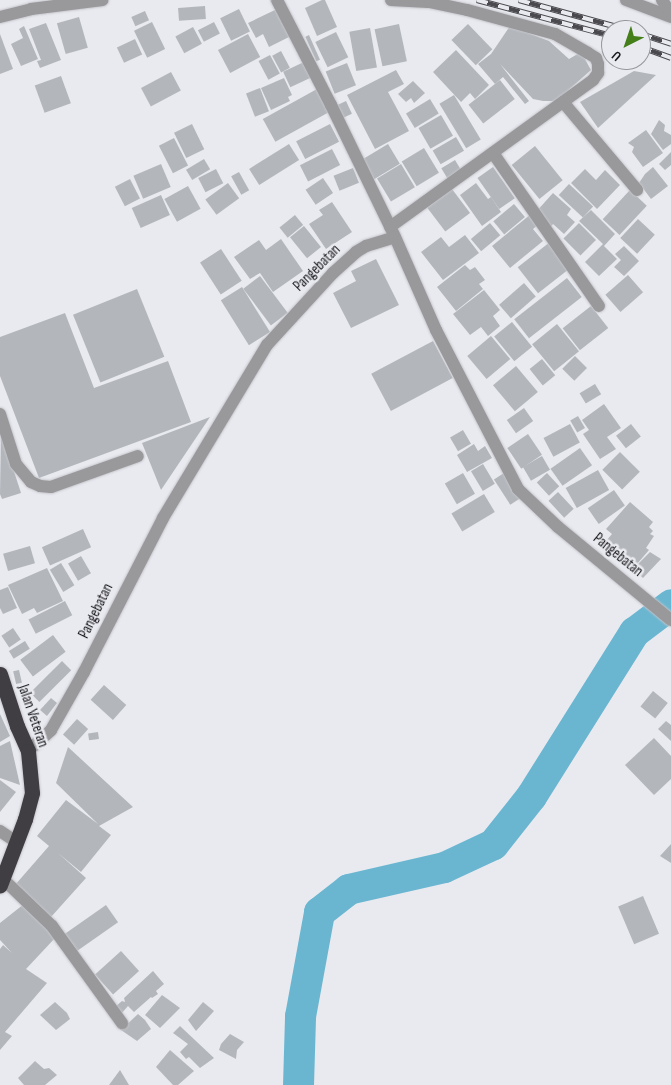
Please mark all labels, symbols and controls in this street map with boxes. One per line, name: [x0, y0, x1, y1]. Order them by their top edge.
north arrow: [601, 20, 651, 70]
text: U: [608, 47, 625, 65]
street label: Pangebatan: [290, 241, 344, 295]
street label: Pangebatan: [589, 529, 647, 581]
street label: Pangebatan: [75, 581, 117, 641]
street label: Jalan Veteran: [14, 682, 52, 750]

